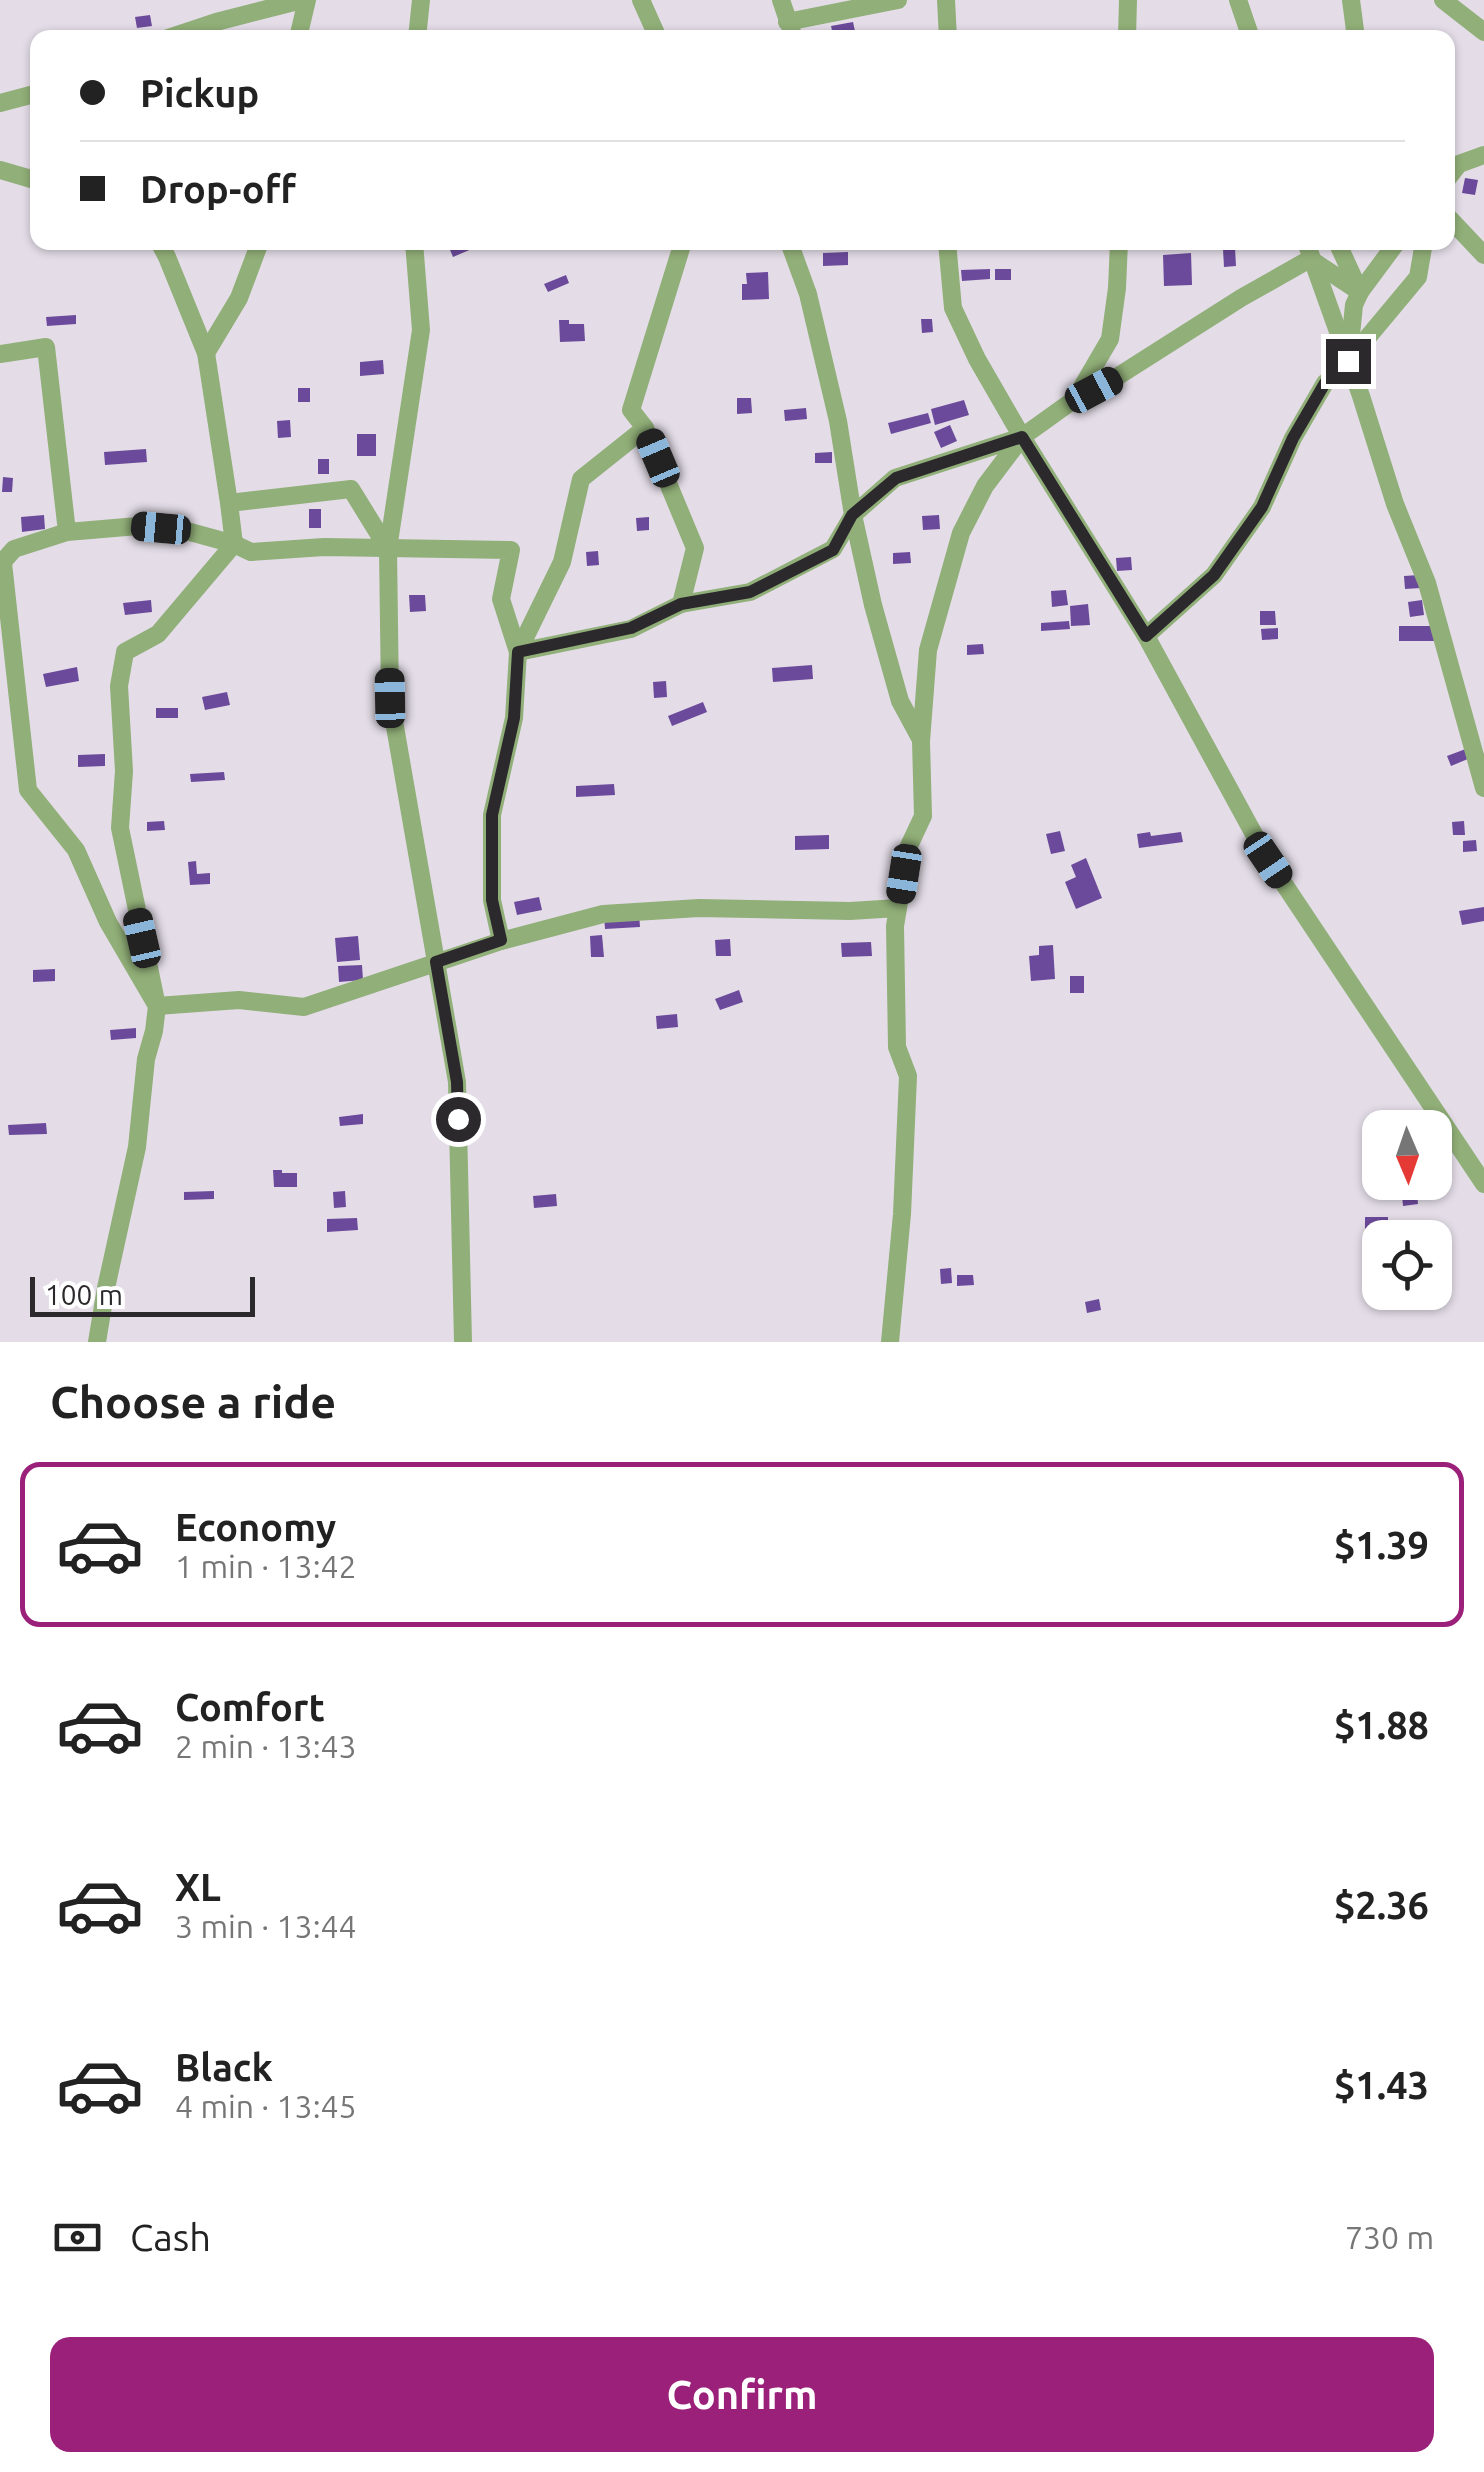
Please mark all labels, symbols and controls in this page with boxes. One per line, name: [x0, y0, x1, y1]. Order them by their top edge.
text: Pickup: [140, 72, 259, 114]
text: Drop-off: [140, 168, 296, 210]
route end: [1326, 339, 1371, 384]
car: [1060, 363, 1128, 417]
car: [632, 425, 684, 491]
car: [130, 510, 192, 546]
car: [374, 668, 406, 728]
car: [1239, 827, 1297, 893]
car: [884, 842, 924, 906]
car: [121, 905, 163, 971]
route start: [436, 1097, 481, 1142]
north arrow: [1362, 1110, 1452, 1200]
map controls: [1362, 1110, 1452, 1310]
button: locate: [1362, 1220, 1452, 1310]
scale bar: [30, 1272, 255, 1316]
text: 100 m: [45, 1279, 123, 1310]
text: Choose a ride: [50, 1376, 336, 1427]
icon: car: [55, 1500, 145, 1590]
text: Economy: [175, 1506, 336, 1548]
text: $1.39: [1334, 1524, 1429, 1566]
text: 1 min · 13:42: [175, 1548, 357, 1584]
icon: car: [55, 1680, 145, 1770]
text: Comfort: [175, 1686, 325, 1728]
text: $1.88: [1334, 1704, 1429, 1746]
text: 2 min · 13:43: [175, 1728, 357, 1764]
icon: car: [55, 1860, 145, 1950]
text: XL: [175, 1866, 221, 1908]
text: $2.36: [1334, 1884, 1429, 1926]
text: 3 min · 13:44: [175, 1908, 357, 1944]
icon: car: [55, 2040, 145, 2130]
text: Black: [175, 2046, 273, 2088]
text: $1.43: [1334, 2064, 1429, 2106]
text: 4 min · 13:45: [175, 2088, 357, 2124]
icon: cash: [50, 2210, 105, 2265]
text: Cash: [130, 2216, 211, 2258]
text: 730 m: [1345, 2219, 1434, 2255]
button: Confirm: [50, 2337, 1434, 2452]

